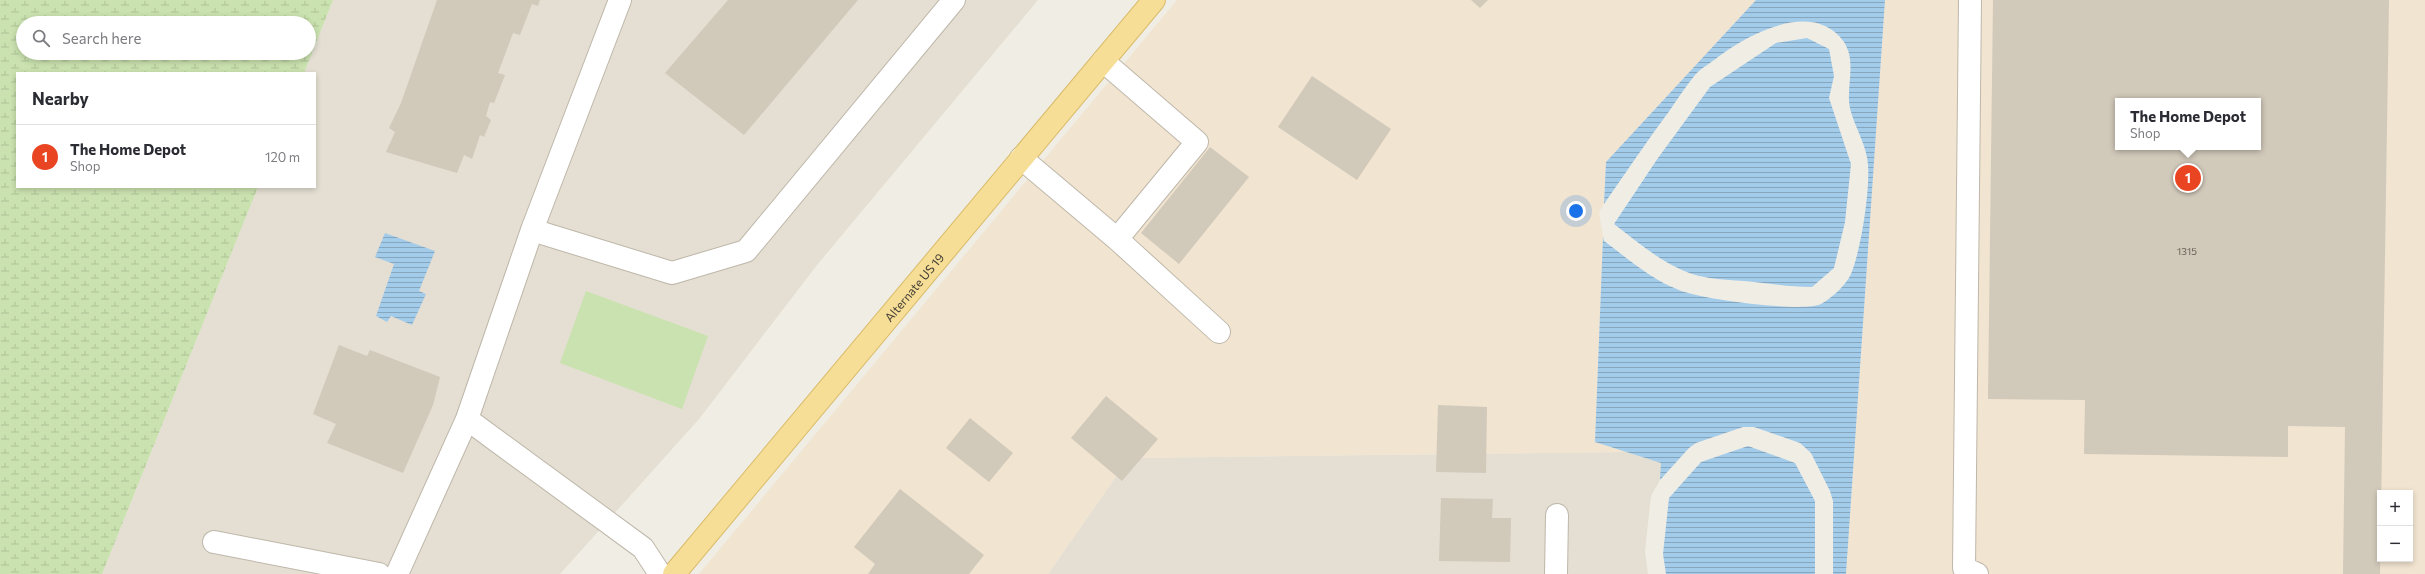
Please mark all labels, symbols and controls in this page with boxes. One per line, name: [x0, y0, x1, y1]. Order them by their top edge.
search box: [16, 16, 316, 60]
icon: search: [30, 27, 52, 49]
text: Search here: [62, 29, 141, 47]
text: Nearby: [32, 88, 89, 109]
popup: [2115, 98, 2261, 150]
text: The Home Depot: [2130, 107, 2246, 125]
text: Shop: [2130, 125, 2160, 141]
text: The Home Depot: [70, 140, 186, 158]
text: 1: [42, 149, 48, 165]
text: 120 m: [265, 149, 300, 165]
text: Shop: [70, 158, 101, 174]
pin: 1: [2175, 163, 2201, 193]
your location: [1566, 201, 1586, 221]
house number: 1315: [2177, 245, 2197, 257]
street label: Alternate US 19: [881, 250, 946, 324]
map controls: [2377, 490, 2413, 562]
button: +: [2377, 490, 2413, 526]
button: −: [2377, 526, 2413, 562]

